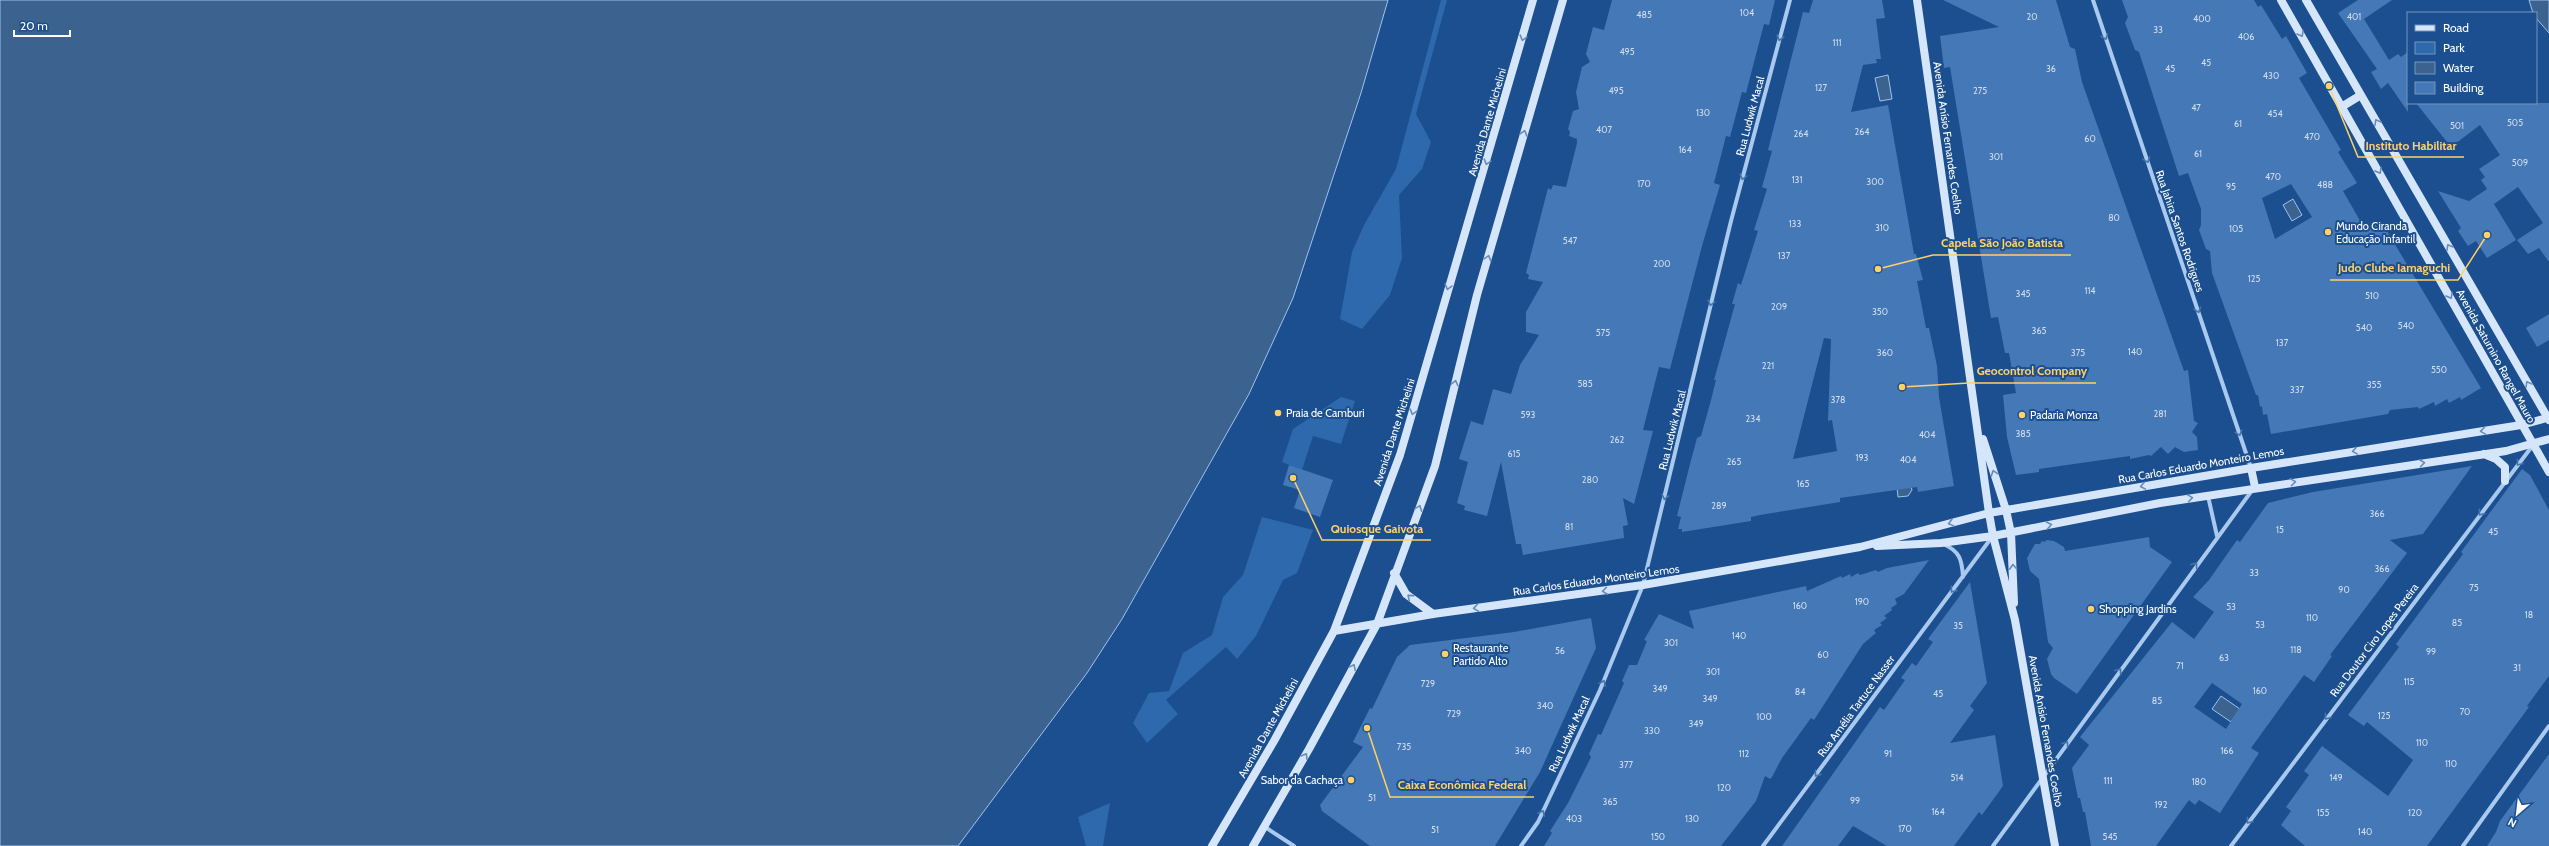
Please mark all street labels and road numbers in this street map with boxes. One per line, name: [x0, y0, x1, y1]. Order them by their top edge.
street label: Avenida Anísio Fernandes Coelho: [1930, 61, 1966, 215]
street label: Avenida Dante Michelini: [1465, 66, 1509, 178]
street label: Rua Ludwik Macal: [1733, 74, 1767, 157]
street label: Rua Jahira Santos Rodrigues: [2153, 168, 2208, 294]
street label: Avenida Saturnino Rangel Mauro: [2453, 287, 2539, 425]
street label: Avenida Dante Michelini: [1370, 377, 1418, 487]
street label: Rua Ludwik Macal: [1655, 388, 1689, 472]
street label: Rua Carlos Eduardo Monteiro Lemos: [2117, 443, 2285, 486]
street label: Rua Carlos Eduardo Monteiro Lemos: [1512, 561, 1681, 599]
street label: Rua Doutor Ciro Lopes Pereira: [2327, 580, 2422, 700]
street label: Rua Amélia Tartuce Nasser: [1814, 652, 1898, 760]
street label: Avenida Anísio Fernandes Coelho: [2026, 654, 2066, 808]
street label: Avenida Dante Michelini: [1235, 676, 1301, 780]
street label: Rua Ludwik Macal: [1545, 693, 1593, 774]

